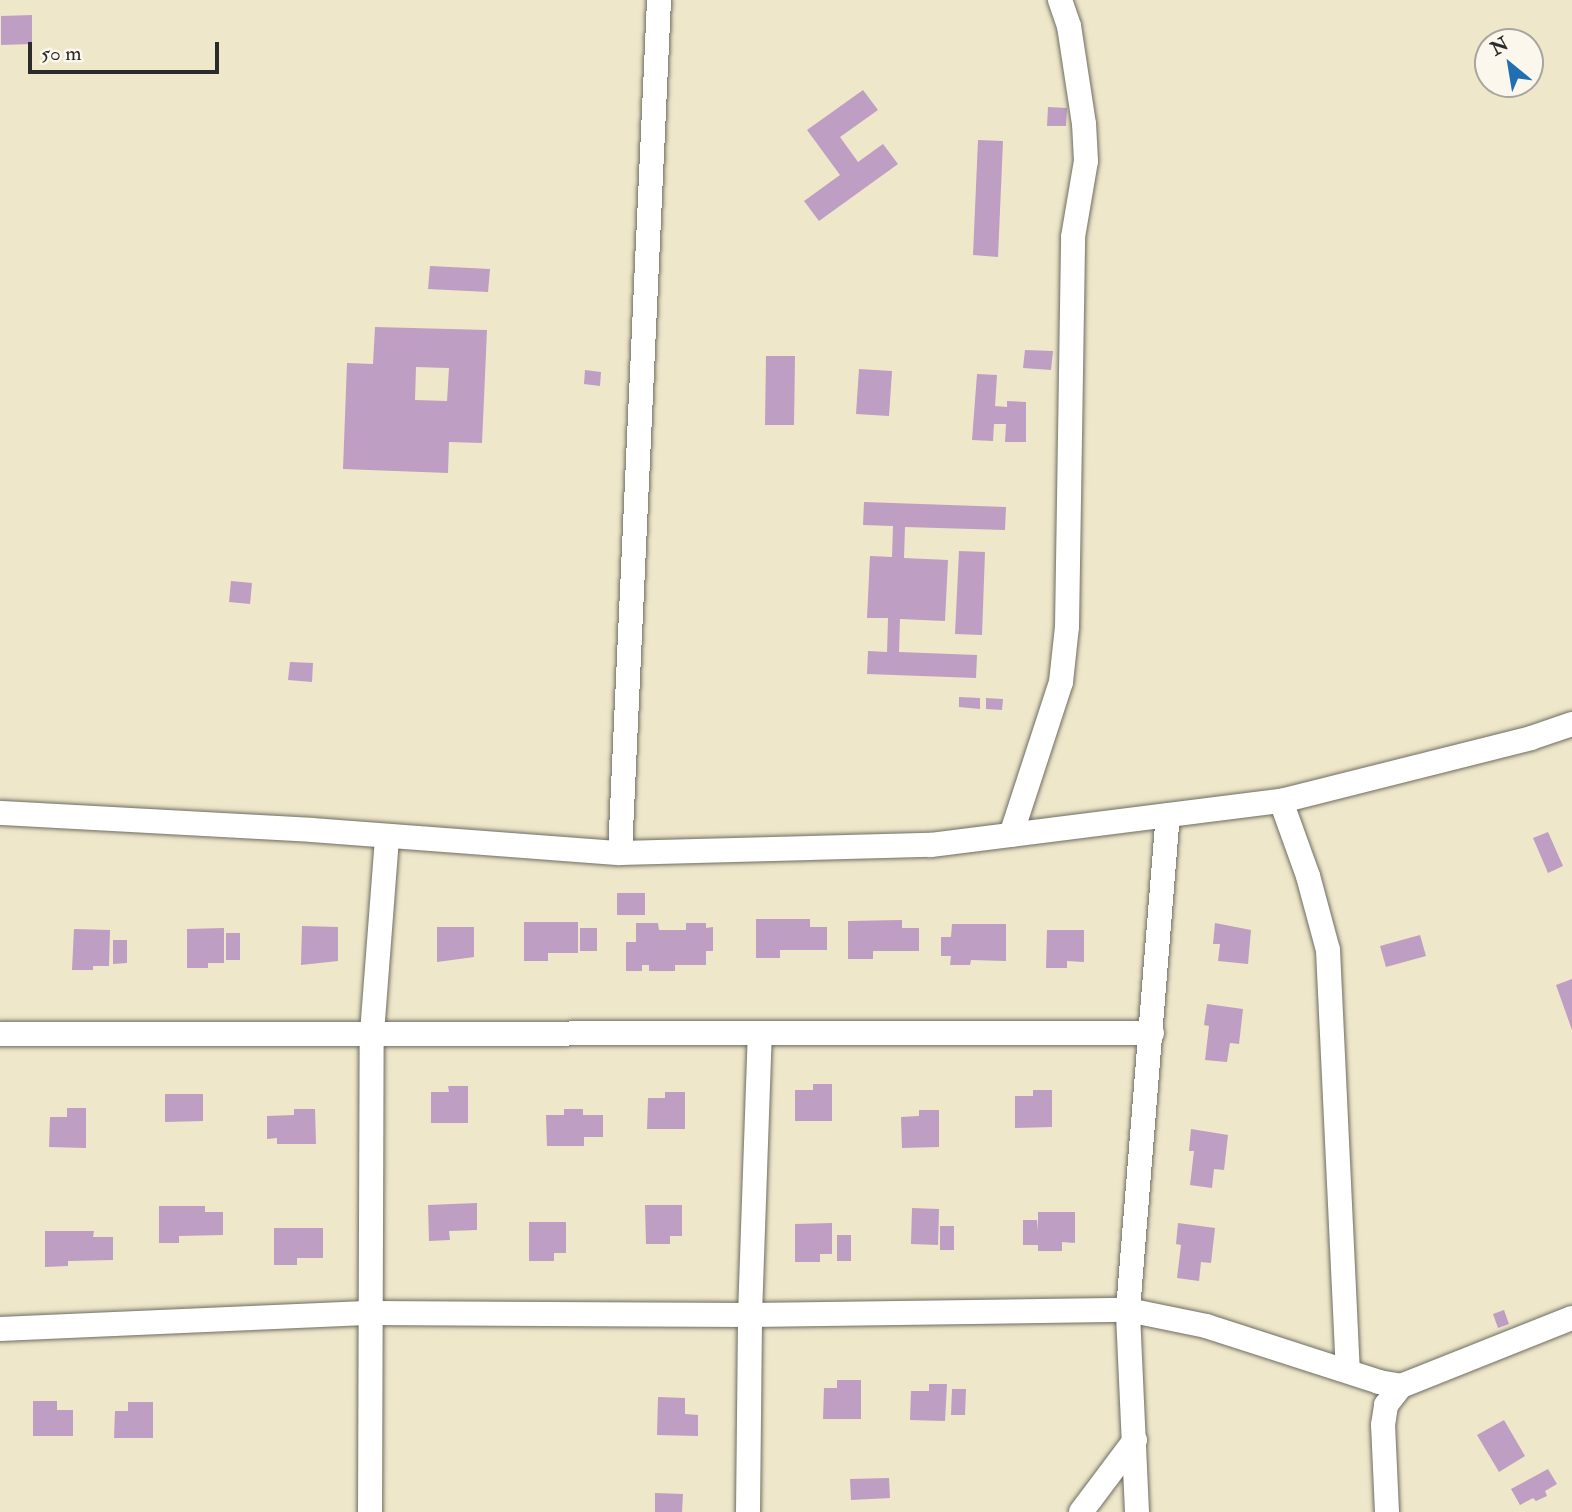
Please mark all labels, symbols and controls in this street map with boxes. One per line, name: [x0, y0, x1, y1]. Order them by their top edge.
scale bar: [32, 28, 222, 72]
north arrow: [1474, 28, 1544, 98]
text: N: [1486, 32, 1513, 61]
text: 50 m: [41, 40, 82, 67]

